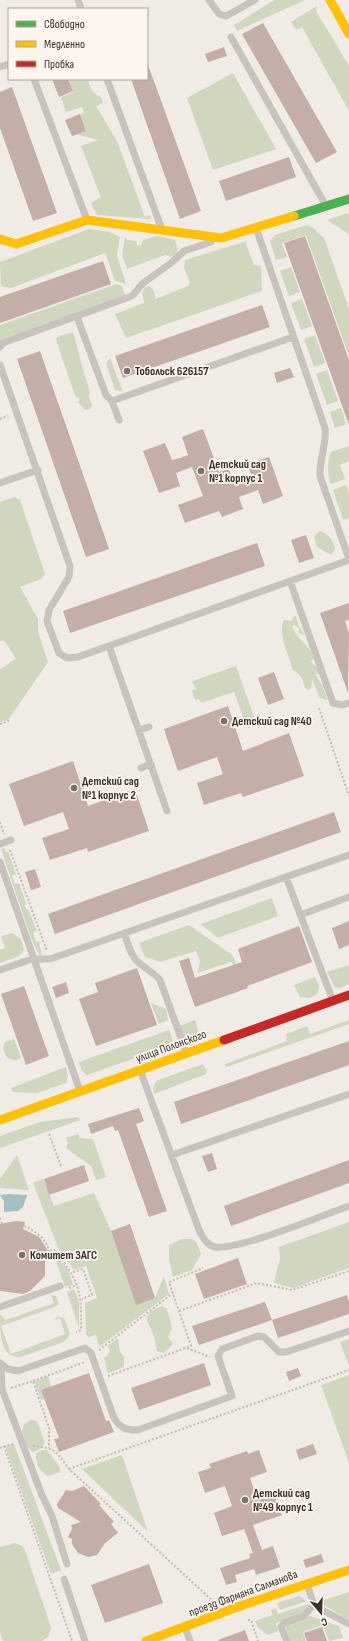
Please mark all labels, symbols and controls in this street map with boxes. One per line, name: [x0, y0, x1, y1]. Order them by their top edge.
legend: [8, 8, 148, 80]
text: Свободно: [44, 17, 85, 32]
text: Медленно: [44, 37, 85, 52]
text: Пробка: [44, 57, 75, 72]
place label: Тобольск 626157: [135, 364, 209, 379]
marker: Тобольск 626157: [122, 366, 132, 376]
place label: Детский сад №1 корпус 1: [209, 457, 266, 486]
marker: Детский сад №1 корпус 1: [196, 466, 206, 476]
place label: Детский сад №40: [232, 714, 312, 729]
marker: Детский сад №40: [219, 716, 229, 726]
place label: Детский сад №1 корпус 2: [82, 774, 139, 803]
marker: Детский сад №1 корпус 2: [69, 783, 79, 793]
street label: улица Полонского: [134, 1027, 209, 1066]
place label: Комитет ЗАГС: [30, 1248, 97, 1263]
marker: Комитет ЗАГС: [17, 1250, 27, 1260]
place label: Детский сад №49 корпус 1: [253, 1486, 313, 1515]
marker: Детский сад №49 корпус 1: [240, 1495, 250, 1505]
street label: проезд Фармана Салманова: [187, 1567, 300, 1620]
north arrow: [301, 1593, 341, 1633]
text: С: [319, 1615, 329, 1629]

